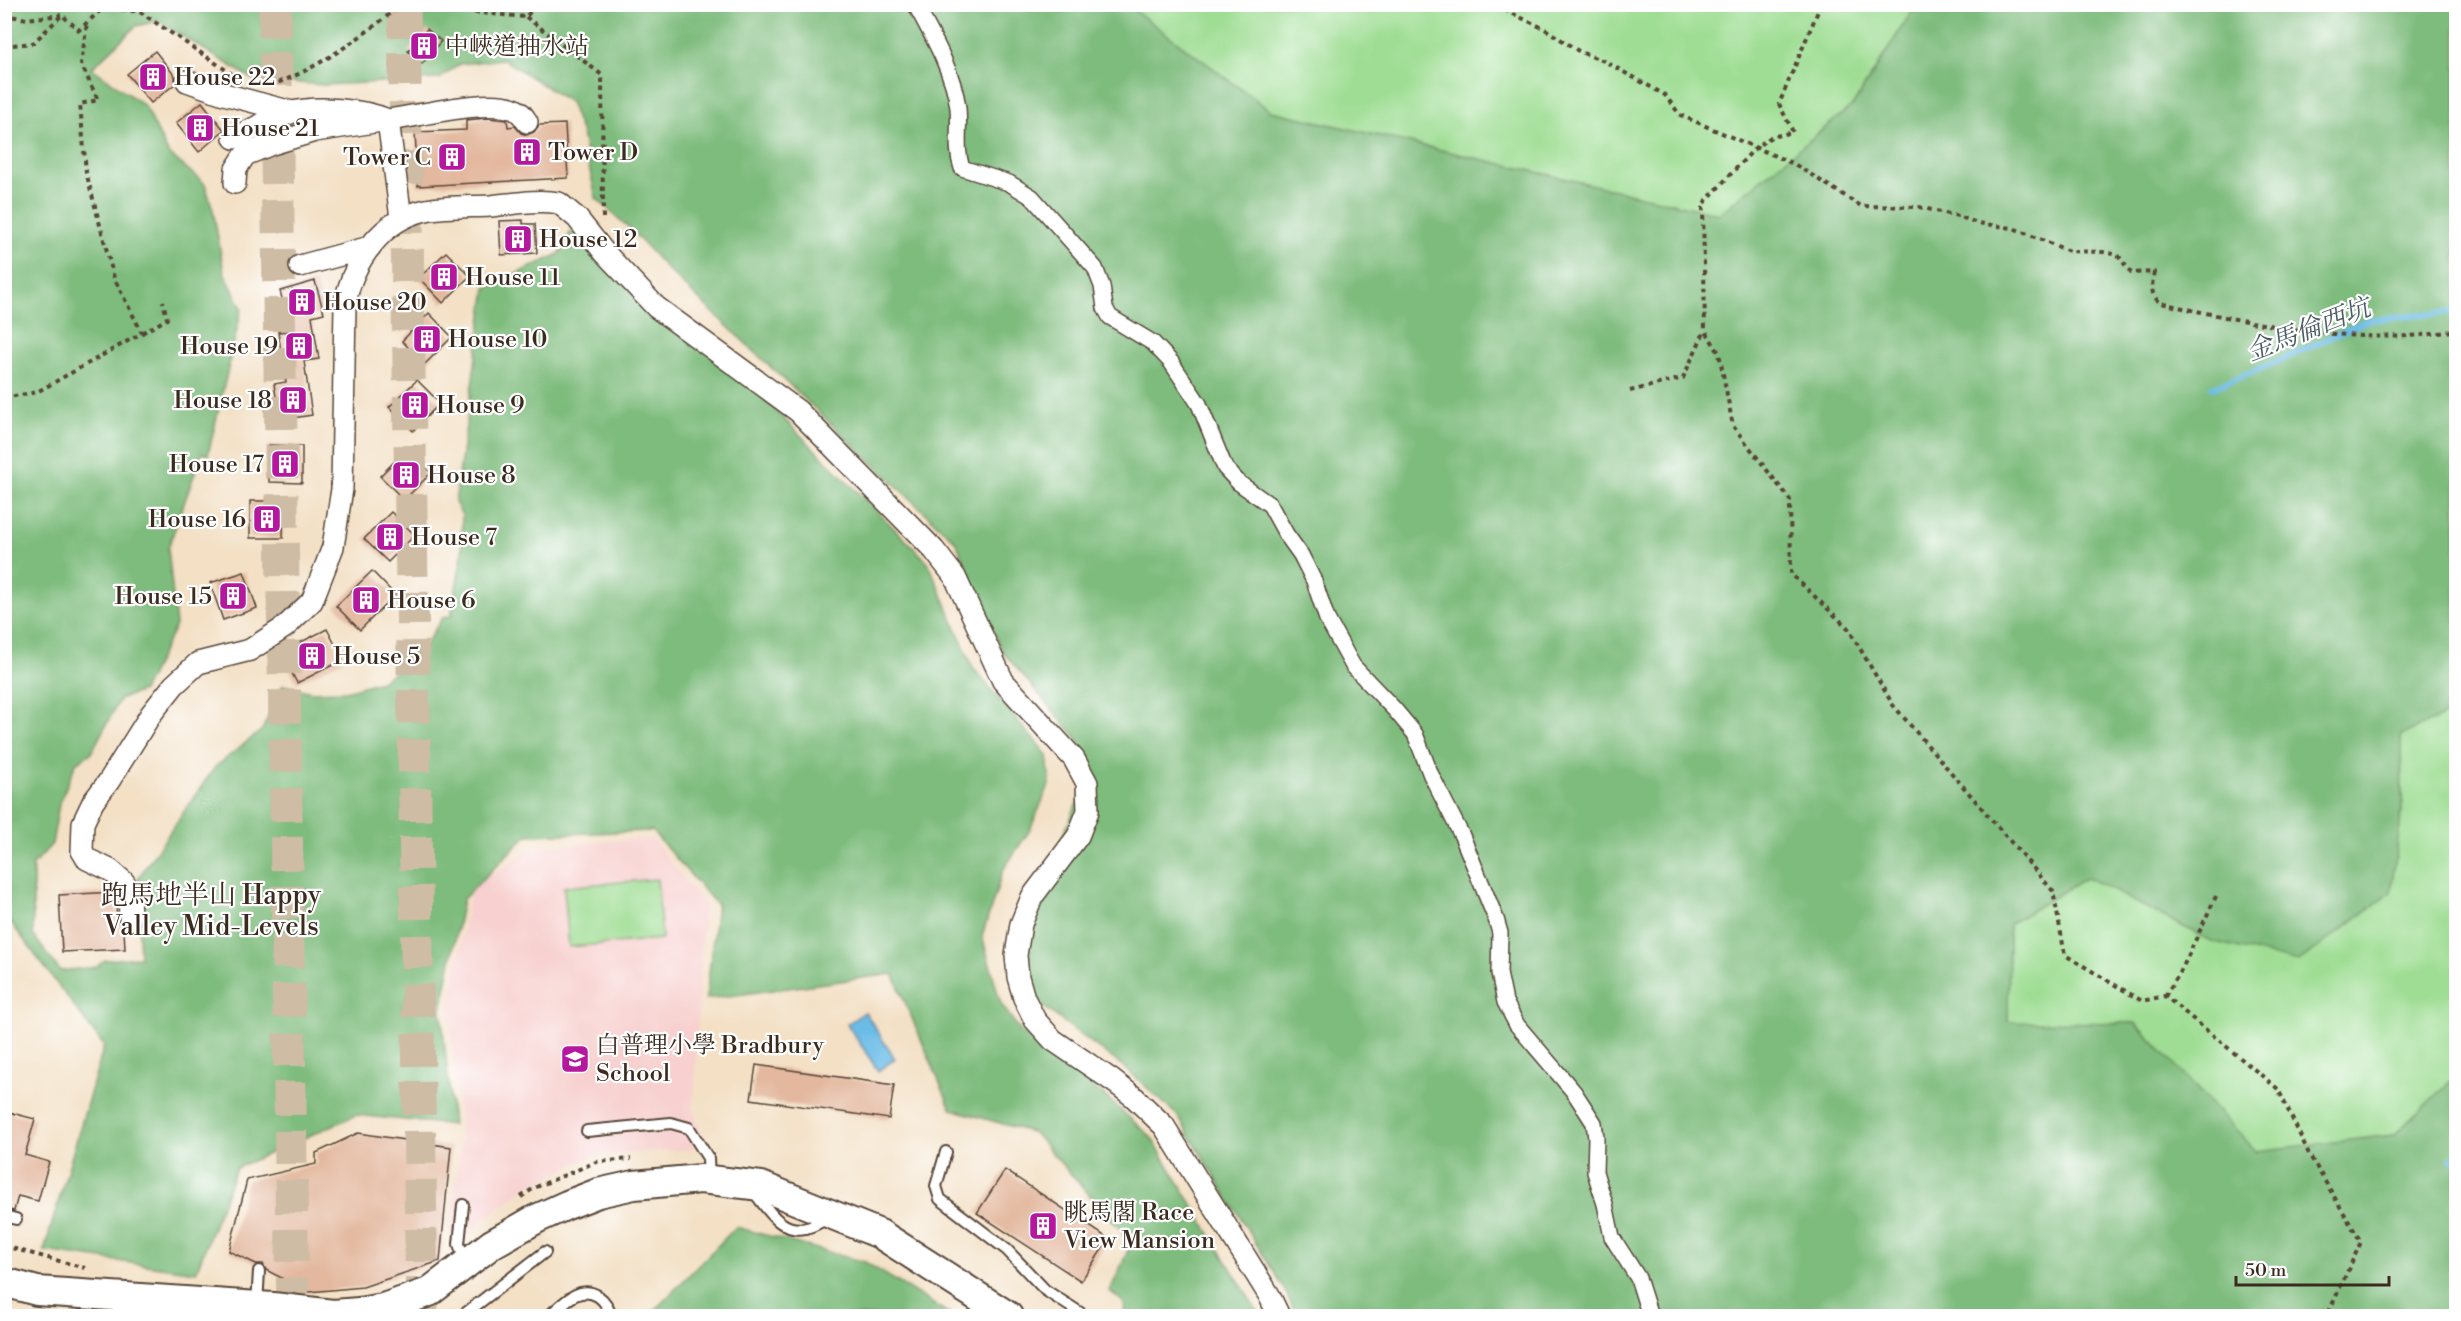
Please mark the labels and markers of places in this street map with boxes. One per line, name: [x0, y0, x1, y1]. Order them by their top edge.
building icon: 中峽道抽水站: [408, 30, 440, 62]
place label: 中峽道抽水站: [445, 32, 589, 62]
building icon: House 22: [137, 61, 169, 93]
place label: House 22: [174, 63, 275, 93]
building icon: House 21: [184, 112, 216, 144]
place label: House 21: [221, 114, 320, 144]
building icon: Tower D: [511, 136, 543, 168]
place label: Tower D: [548, 138, 638, 168]
building icon: Tower C: [436, 141, 468, 173]
place label: Tower C: [343, 143, 431, 173]
building icon: House 12: [502, 223, 534, 255]
place label: House 12: [539, 225, 637, 255]
building icon: House 11: [428, 261, 460, 293]
place label: House 11: [465, 263, 561, 293]
building icon: House 20: [286, 286, 318, 318]
place label: House 20: [323, 288, 427, 318]
building icon: House 10: [411, 323, 443, 355]
place label: House 10: [448, 325, 547, 355]
building icon: House 19: [283, 330, 315, 362]
place label: House 19: [180, 332, 278, 362]
building icon: House 18: [277, 384, 309, 416]
place label: House 18: [173, 386, 272, 416]
building icon: House 9: [399, 389, 431, 421]
place label: House 9: [436, 391, 525, 421]
building icon: House 17: [269, 448, 301, 480]
place label: House 17: [169, 450, 264, 480]
building icon: House 8: [390, 459, 422, 491]
place label: House 8: [427, 461, 516, 491]
building icon: House 16: [251, 503, 283, 535]
place label: House 16: [148, 505, 246, 535]
building icon: House 7: [374, 521, 406, 553]
place label: House 7: [411, 523, 497, 553]
building icon: House 15: [217, 580, 249, 612]
place label: House 15: [114, 582, 212, 612]
building icon: House 6: [350, 584, 382, 616]
place label: House 6: [387, 586, 476, 616]
building icon: House 5: [296, 640, 328, 672]
place label: House 5: [333, 642, 420, 672]
place label: 白普理小學 Bradbury School: [596, 1031, 824, 1089]
school or university icon: 白普理小學 Bradbury School: [559, 1043, 591, 1075]
place label: 眺馬閣 Race View Mansion: [1063, 1198, 1215, 1256]
building icon: 眺馬閣 Race View Mansion: [1027, 1210, 1059, 1242]

